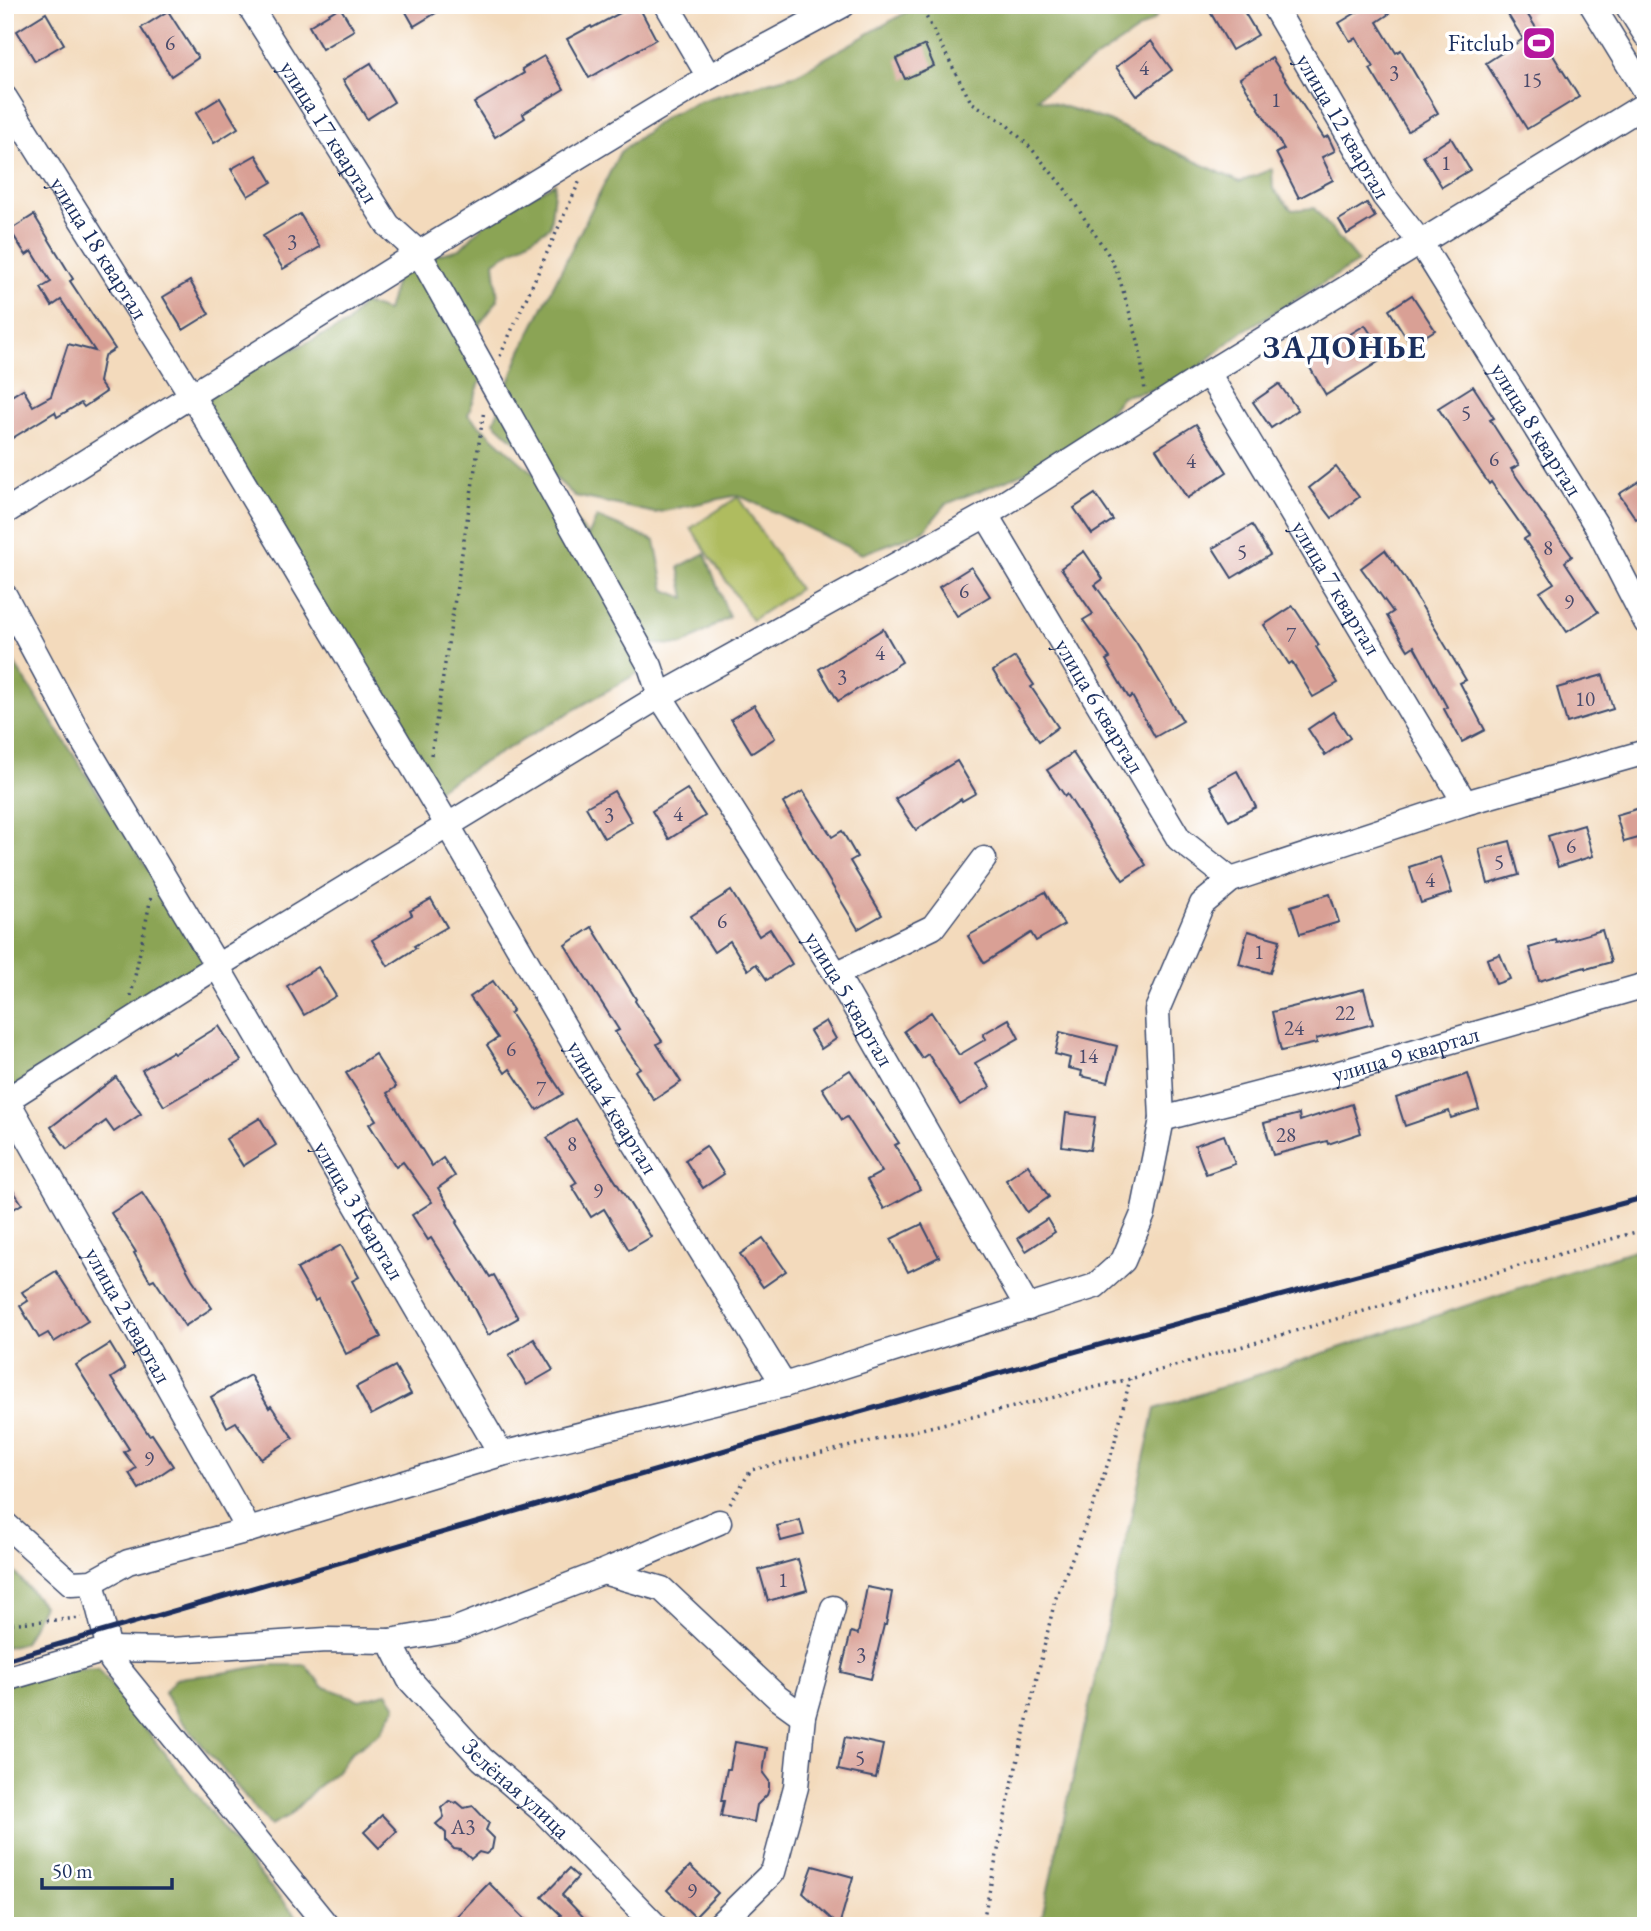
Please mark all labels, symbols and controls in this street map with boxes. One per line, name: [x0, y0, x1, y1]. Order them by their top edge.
sports icon: Fitclub: [1520, 24, 1558, 62]
place label: Fitclub: [1448, 27, 1514, 58]
house number: 6: [165, 29, 175, 56]
street label: улица 12 квартал: [1289, 47, 1398, 204]
street label: улица 17 квартал: [273, 54, 386, 209]
house number: 4: [1139, 54, 1150, 81]
house number: 3: [1389, 59, 1399, 86]
house number: 15: [1522, 66, 1542, 93]
house number: 1: [1271, 86, 1281, 113]
house number: 1: [1441, 149, 1451, 176]
street label: улица 18 квартал: [43, 170, 156, 325]
house number: 3: [287, 228, 297, 255]
district label: ЗАДОНЬЕ: [1262, 326, 1428, 368]
street label: улица 8 квартал: [1484, 356, 1590, 502]
house number: 5: [1461, 399, 1471, 426]
house number: 6: [1489, 445, 1499, 472]
house number: 4: [1186, 447, 1197, 474]
street label: улица 7 квартал: [1285, 516, 1387, 660]
house number: 8: [1543, 534, 1553, 561]
house number: 5: [1237, 538, 1247, 565]
house number: 6: [959, 577, 969, 604]
house number: 9: [1564, 588, 1574, 615]
house number: 7: [1286, 622, 1296, 648]
street label: улица 6 квартал: [1048, 632, 1152, 779]
house number: 4: [875, 639, 886, 666]
house number: 3: [837, 663, 847, 690]
house number: 10: [1575, 685, 1595, 712]
house number: 4: [673, 800, 684, 827]
house number: 3: [604, 801, 614, 828]
house number: 6: [1566, 832, 1576, 859]
house number: 5: [1494, 848, 1504, 875]
house number: 4: [1425, 866, 1436, 893]
house number: 6: [717, 907, 727, 934]
street label: улица 5 квартал: [798, 925, 902, 1072]
house number: 1: [1254, 938, 1264, 965]
house number: 22: [1335, 999, 1355, 1026]
house number: 24: [1284, 1014, 1305, 1041]
street label: улица 9 квартал: [1328, 1018, 1483, 1089]
street label: улица 4 квартал: [560, 1034, 666, 1180]
house number: 6: [506, 1035, 516, 1062]
house number: 14: [1078, 1042, 1099, 1069]
house number: 7: [536, 1075, 547, 1102]
house number: 28: [1276, 1121, 1296, 1148]
house number: 8: [567, 1130, 577, 1157]
street label: улица 3 Квартал: [307, 1135, 412, 1285]
house number: 9: [593, 1177, 603, 1204]
street label: улица 2 квартал: [78, 1241, 179, 1389]
house number: 9: [144, 1445, 154, 1472]
house number: 1: [778, 1566, 788, 1593]
house number: 3: [856, 1641, 866, 1668]
street label: Зелёная улица: [455, 1731, 578, 1845]
house number: 5: [855, 1744, 865, 1771]
house number: А3: [450, 1813, 475, 1840]
scale bar: [42, 1847, 172, 1891]
text: 50 m: [52, 1857, 93, 1884]
house number: 9: [687, 1877, 697, 1904]

